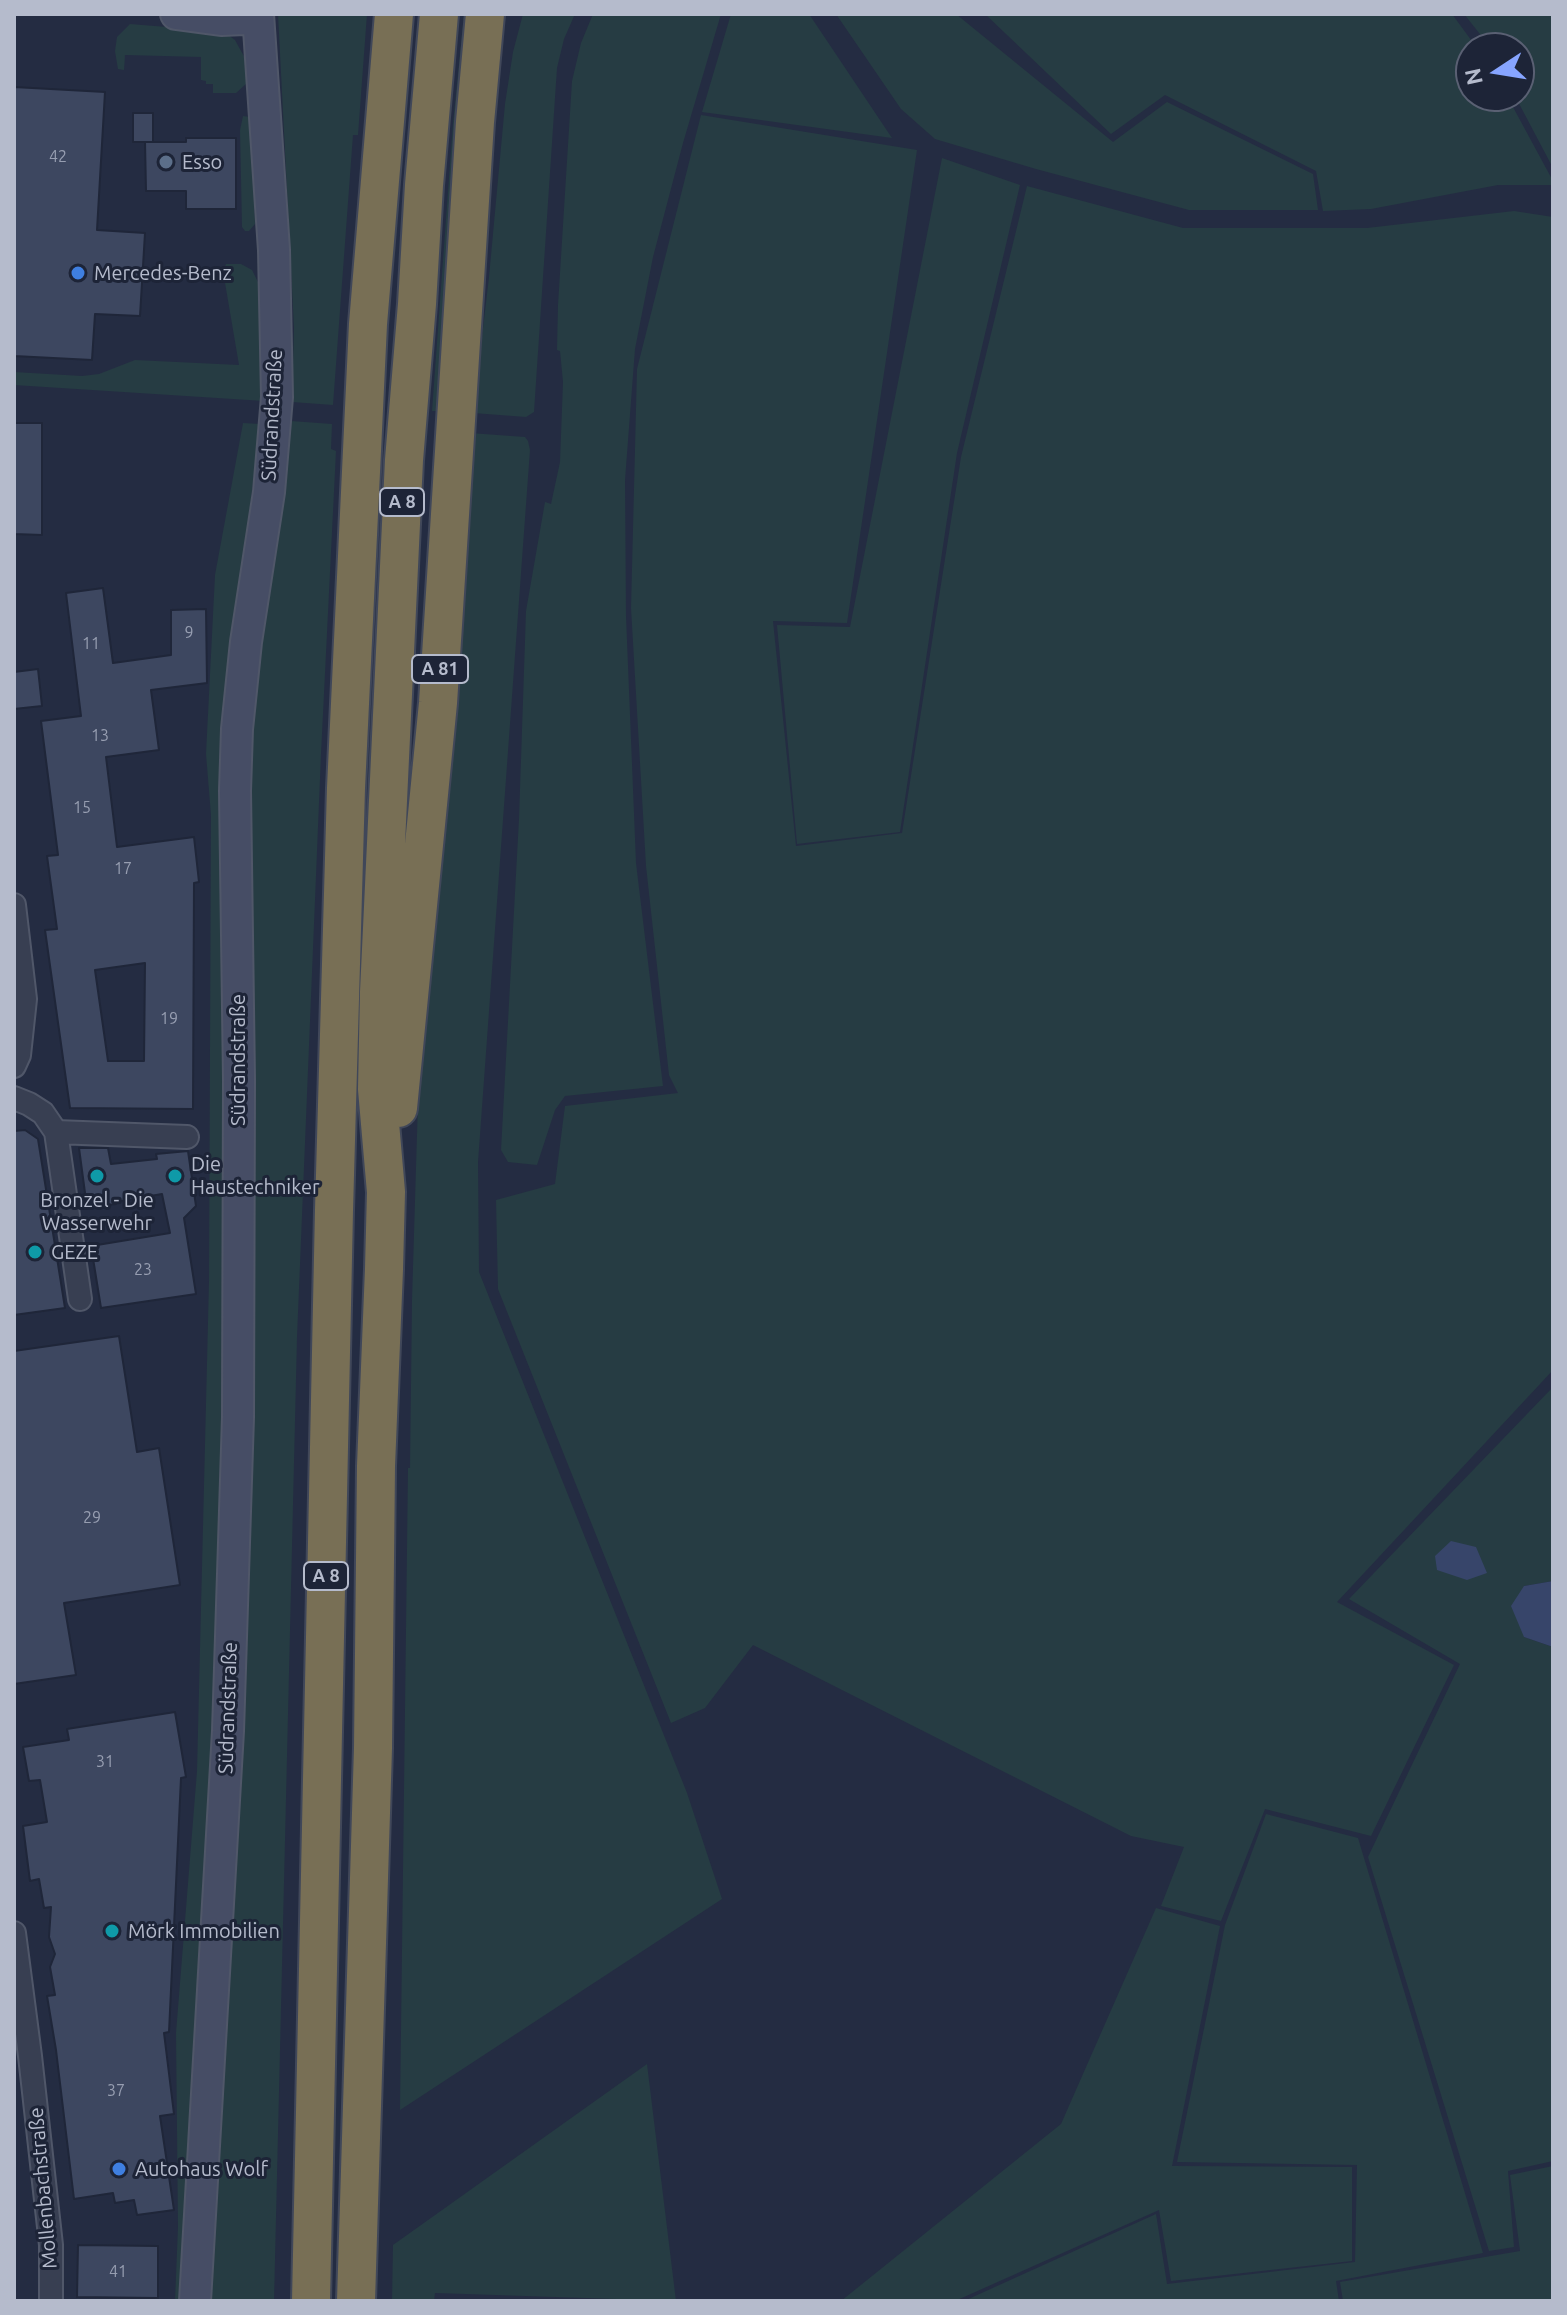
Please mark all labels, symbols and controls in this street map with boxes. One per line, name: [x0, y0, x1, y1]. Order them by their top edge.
north arrow: [1455, 32, 1535, 112]
text: N: [1459, 66, 1487, 87]
house number: 42: [49, 147, 67, 167]
place label: Esso: [182, 150, 222, 174]
marker: Esso: [157, 153, 175, 171]
place label: Mercedes-Benz: [94, 261, 232, 285]
marker: Mercedes-Benz: [69, 264, 87, 282]
street label: Südrandstraße: [257, 348, 287, 482]
road number: A 8: [380, 488, 424, 516]
house number: 9: [184, 623, 194, 643]
house number: 11: [82, 634, 100, 654]
road number: A 81: [412, 655, 468, 683]
house number: 13: [91, 726, 109, 746]
house number: 15: [73, 798, 91, 818]
house number: 17: [114, 859, 132, 879]
street label: Südrandstraße: [226, 994, 250, 1126]
house number: 19: [160, 1009, 178, 1029]
place label: Die Haustechniker: [191, 1152, 320, 1199]
marker: Bronzel - Die Wasserwehr: [88, 1167, 106, 1185]
marker: Die Haustechniker: [166, 1167, 184, 1185]
place label: Bronzel - Die Wasserwehr: [40, 1188, 154, 1235]
place label: GEZE: [51, 1240, 98, 1264]
marker: GEZE: [26, 1243, 44, 1261]
house number: 23: [134, 1260, 152, 1280]
house number: 29: [83, 1508, 101, 1528]
road number: A 8: [304, 1562, 348, 1590]
street label: Südrandstraße: [214, 1642, 242, 1774]
house number: 31: [96, 1752, 114, 1772]
place label: Mörk Immobilien: [128, 1919, 280, 1943]
marker: Mörk Immobilien: [103, 1922, 121, 1940]
house number: 37: [107, 2081, 125, 2101]
street label: Mollenbachstraße: [24, 2106, 62, 2270]
place label: Autohaus Wolf: [135, 2157, 268, 2181]
marker: Autohaus Wolf: [110, 2160, 128, 2178]
house number: 41: [109, 2262, 127, 2282]

